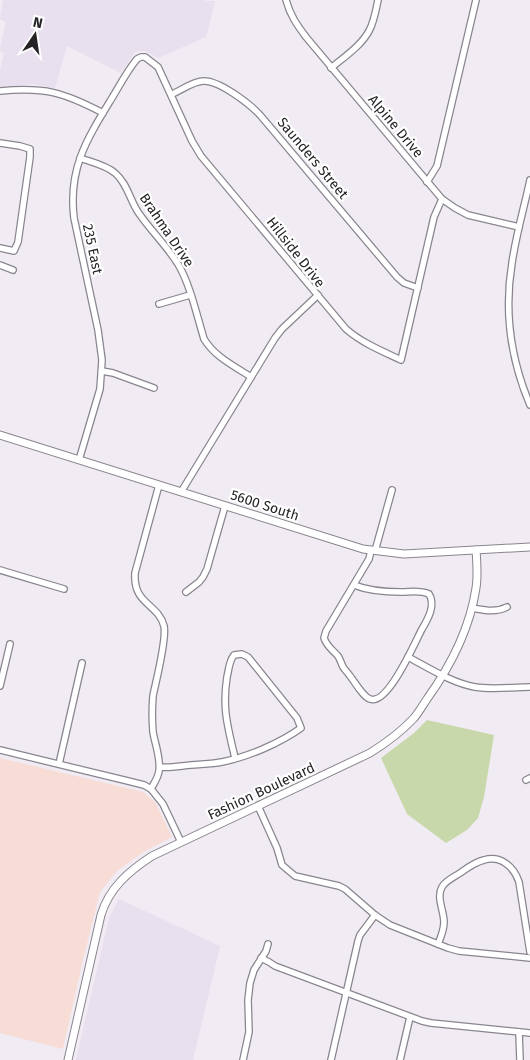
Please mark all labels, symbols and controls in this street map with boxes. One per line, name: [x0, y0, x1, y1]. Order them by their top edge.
north arrow: [10, 10, 60, 60]
text: N: [31, 13, 44, 32]
street label: Alpine Drive: [364, 91, 427, 161]
street label: Saunders Street: [274, 114, 352, 203]
street label: Brahma Drive: [136, 190, 198, 270]
street label: Hillside Drive: [263, 214, 328, 291]
street label: 235 East: [79, 222, 106, 277]
street label: 5600 South: [228, 486, 301, 525]
street label: Fashion Boulevard: [205, 759, 318, 824]

